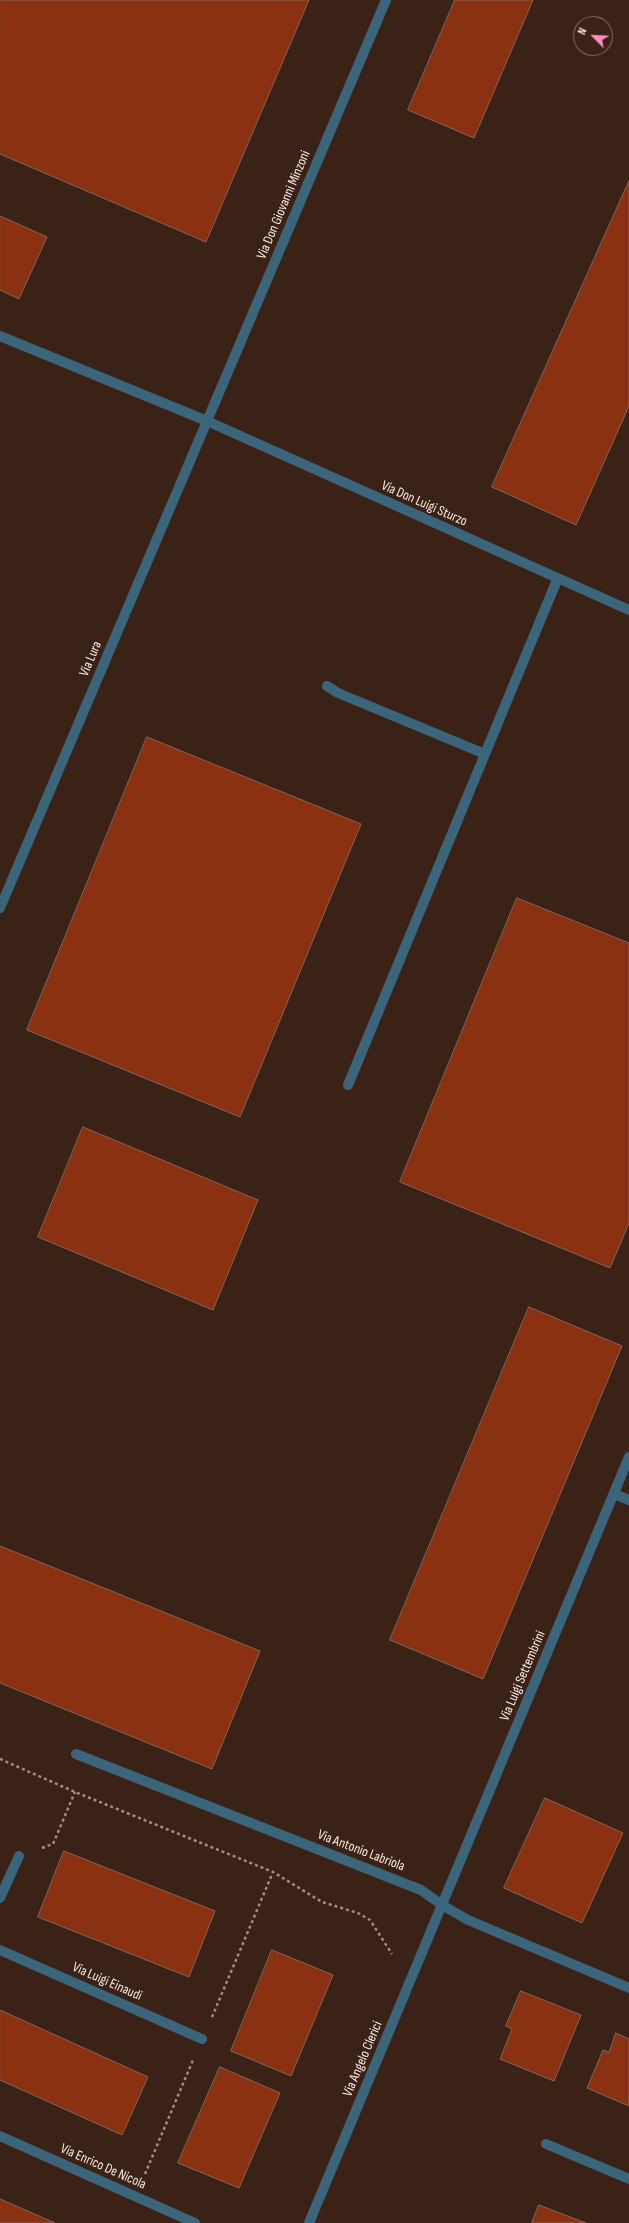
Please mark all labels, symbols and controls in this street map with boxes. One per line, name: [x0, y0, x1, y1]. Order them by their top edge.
north arrow: [573, 16, 613, 56]
text: N: [575, 26, 590, 37]
street label: Via Don Giovanni Minzoni: [254, 148, 314, 262]
street label: Via Don Luigi Sturzo: [378, 478, 470, 530]
street label: Via Lura: [76, 639, 106, 679]
street label: Via Luigi Settembrini: [496, 1628, 550, 1724]
street label: Via Antonio Labriola: [315, 1827, 407, 1875]
street label: Via Luigi Einaudi: [69, 1959, 145, 2005]
street label: Via Angelo Clerici: [340, 2019, 386, 2099]
street label: Via Enrico De Nicola: [57, 2141, 149, 2193]

